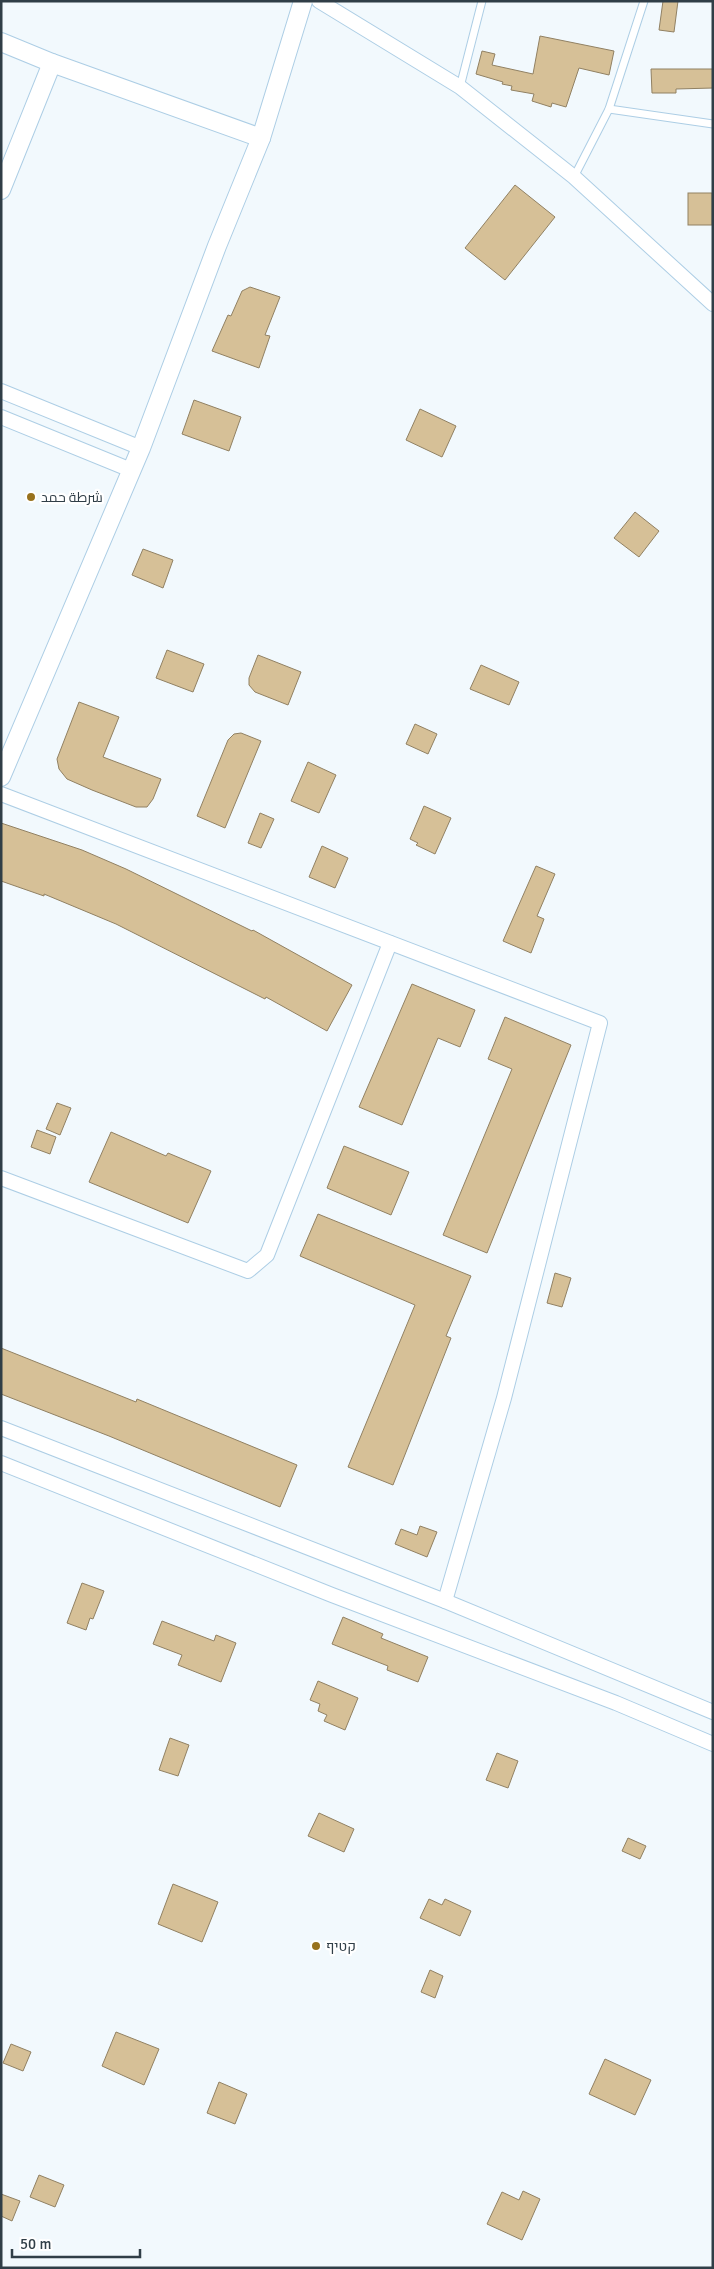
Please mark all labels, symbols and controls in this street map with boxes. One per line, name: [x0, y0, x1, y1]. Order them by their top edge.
place label: شرطة حمد: [41, 489, 103, 506]
marker: شرطة حمد: [25, 491, 37, 503]
place label: קטיף: [326, 1938, 356, 1955]
marker: קטיף: [310, 1940, 322, 1952]
scale bar: [12, 2226, 140, 2258]
text: 50 m: [20, 2235, 51, 2253]

